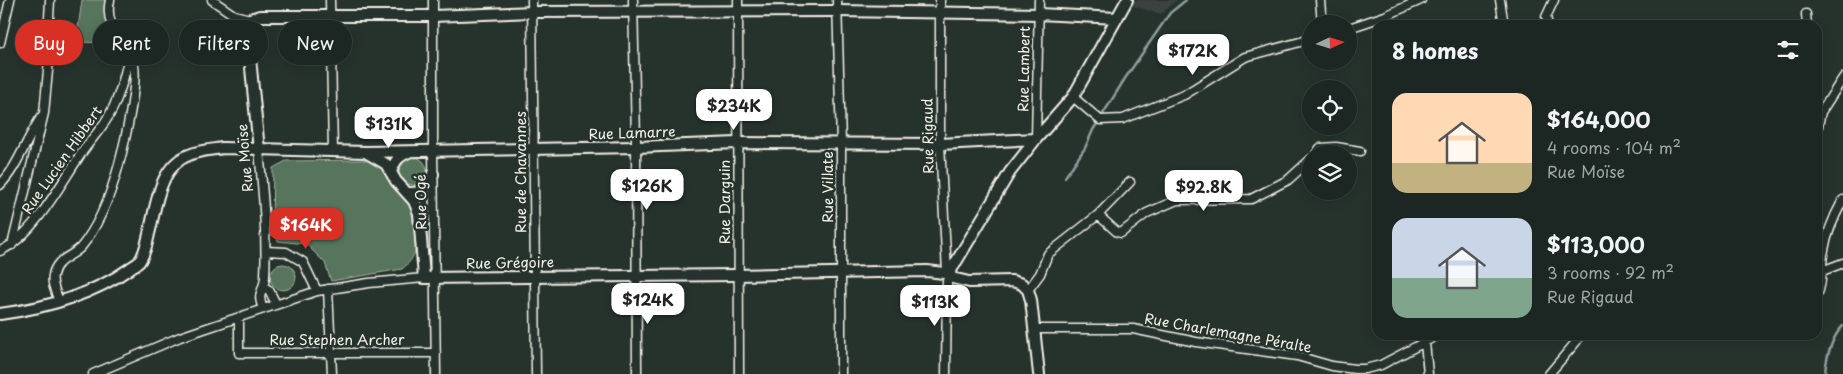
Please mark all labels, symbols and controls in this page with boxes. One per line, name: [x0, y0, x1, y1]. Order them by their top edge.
north arrow: [1302, 15, 1358, 70]
map controls: [1302, 15, 1357, 200]
chip: Buy: [15, 20, 83, 65]
chip: Rent: [93, 20, 169, 65]
chip: Filters: [179, 20, 268, 65]
chip: New: [278, 20, 352, 65]
street label: Rue Lambert: [1012, 26, 1035, 112]
pin: $172K: [1158, 34, 1228, 76]
text: 8 homes: [1392, 34, 1478, 66]
icon: filters: [1774, 36, 1802, 64]
text: $172K: [1168, 38, 1218, 62]
button: locate: [1302, 80, 1357, 135]
pin: $234K: [699, 88, 769, 131]
text: $234K: [707, 93, 761, 117]
street label: Rue Rigaud: [916, 98, 939, 174]
street label: Rue Lucien Hibbert: [16, 101, 107, 218]
text: $164,000: [1547, 103, 1651, 135]
pin: $131K: [354, 106, 424, 149]
text: $131K: [366, 111, 412, 135]
street label: Rue de Chavannes: [510, 111, 531, 233]
icon: home: [1432, 113, 1492, 173]
street label: Rue Lamarre: [588, 120, 676, 145]
street label: Rue Moïse: [231, 123, 258, 193]
text: 4 rooms · 104 m²: [1547, 135, 1681, 159]
button: layers: [1302, 145, 1357, 200]
street label: Rue Villate: [817, 151, 838, 223]
text: Rue Moïse: [1547, 159, 1625, 183]
street label: Rue Darguin: [714, 160, 735, 244]
pin: $126K: [612, 168, 682, 211]
pin: $92.8K: [1163, 170, 1245, 212]
text: $126K: [622, 173, 672, 197]
street label: Rue Ogé: [410, 174, 431, 230]
text: $92.8K: [1176, 174, 1232, 198]
pin: $164K: [271, 208, 341, 250]
text: $164K: [280, 212, 332, 236]
text: $113,000: [1547, 228, 1645, 260]
icon: home: [1432, 238, 1492, 298]
street label: Rue Grégoire: [466, 251, 554, 274]
text: 3 rooms · 92 m²: [1547, 260, 1674, 284]
pin: $124K: [613, 282, 683, 325]
pin: $113K: [900, 284, 970, 327]
text: Rue Rigaud: [1547, 284, 1633, 308]
text: $124K: [622, 287, 674, 311]
text: $113K: [911, 289, 959, 313]
street label: Rue Charlemagne Péralte: [1143, 307, 1314, 358]
street label: Rue Stephen Archer: [270, 329, 405, 350]

